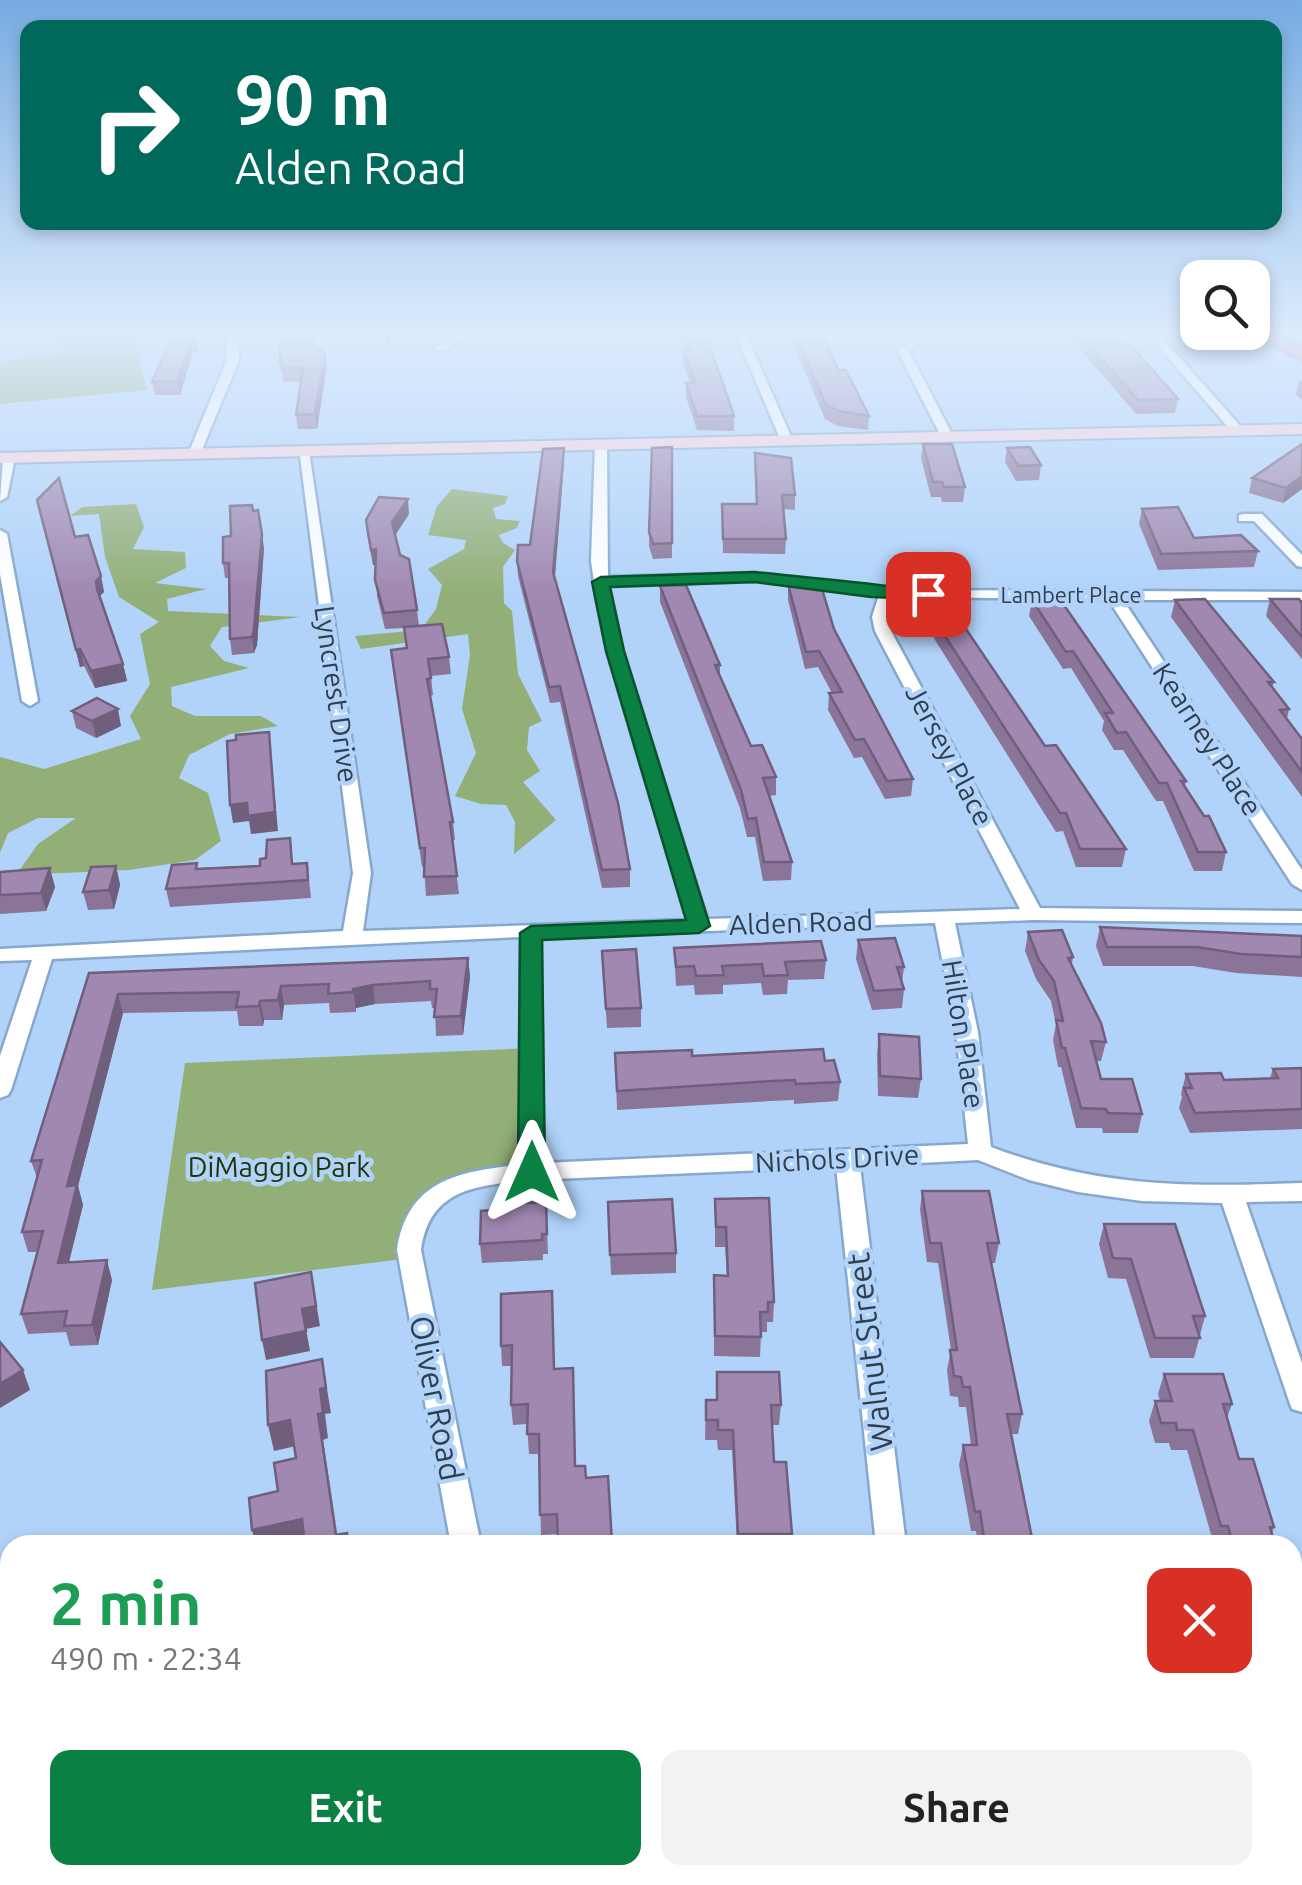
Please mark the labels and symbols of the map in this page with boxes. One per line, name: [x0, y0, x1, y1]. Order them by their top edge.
pin: [886, 552, 971, 637]
street label: Lambert Place: [1000, 582, 1142, 607]
street label: Lyncrest Drive: [309, 604, 365, 784]
street label: Kearney Place: [1147, 657, 1269, 821]
street label: Jersey Place: [900, 680, 1000, 830]
street label: Alden Road: [728, 904, 874, 940]
street label: Hilton Place: [937, 957, 991, 1111]
position arrow: [480, 1120, 584, 1224]
street label: Nichols Drive: [754, 1138, 920, 1178]
park label: DiMaggio Park: [188, 1151, 370, 1182]
street label: Walnut Street: [839, 1250, 899, 1453]
street label: Oliver Road: [403, 1312, 471, 1484]

